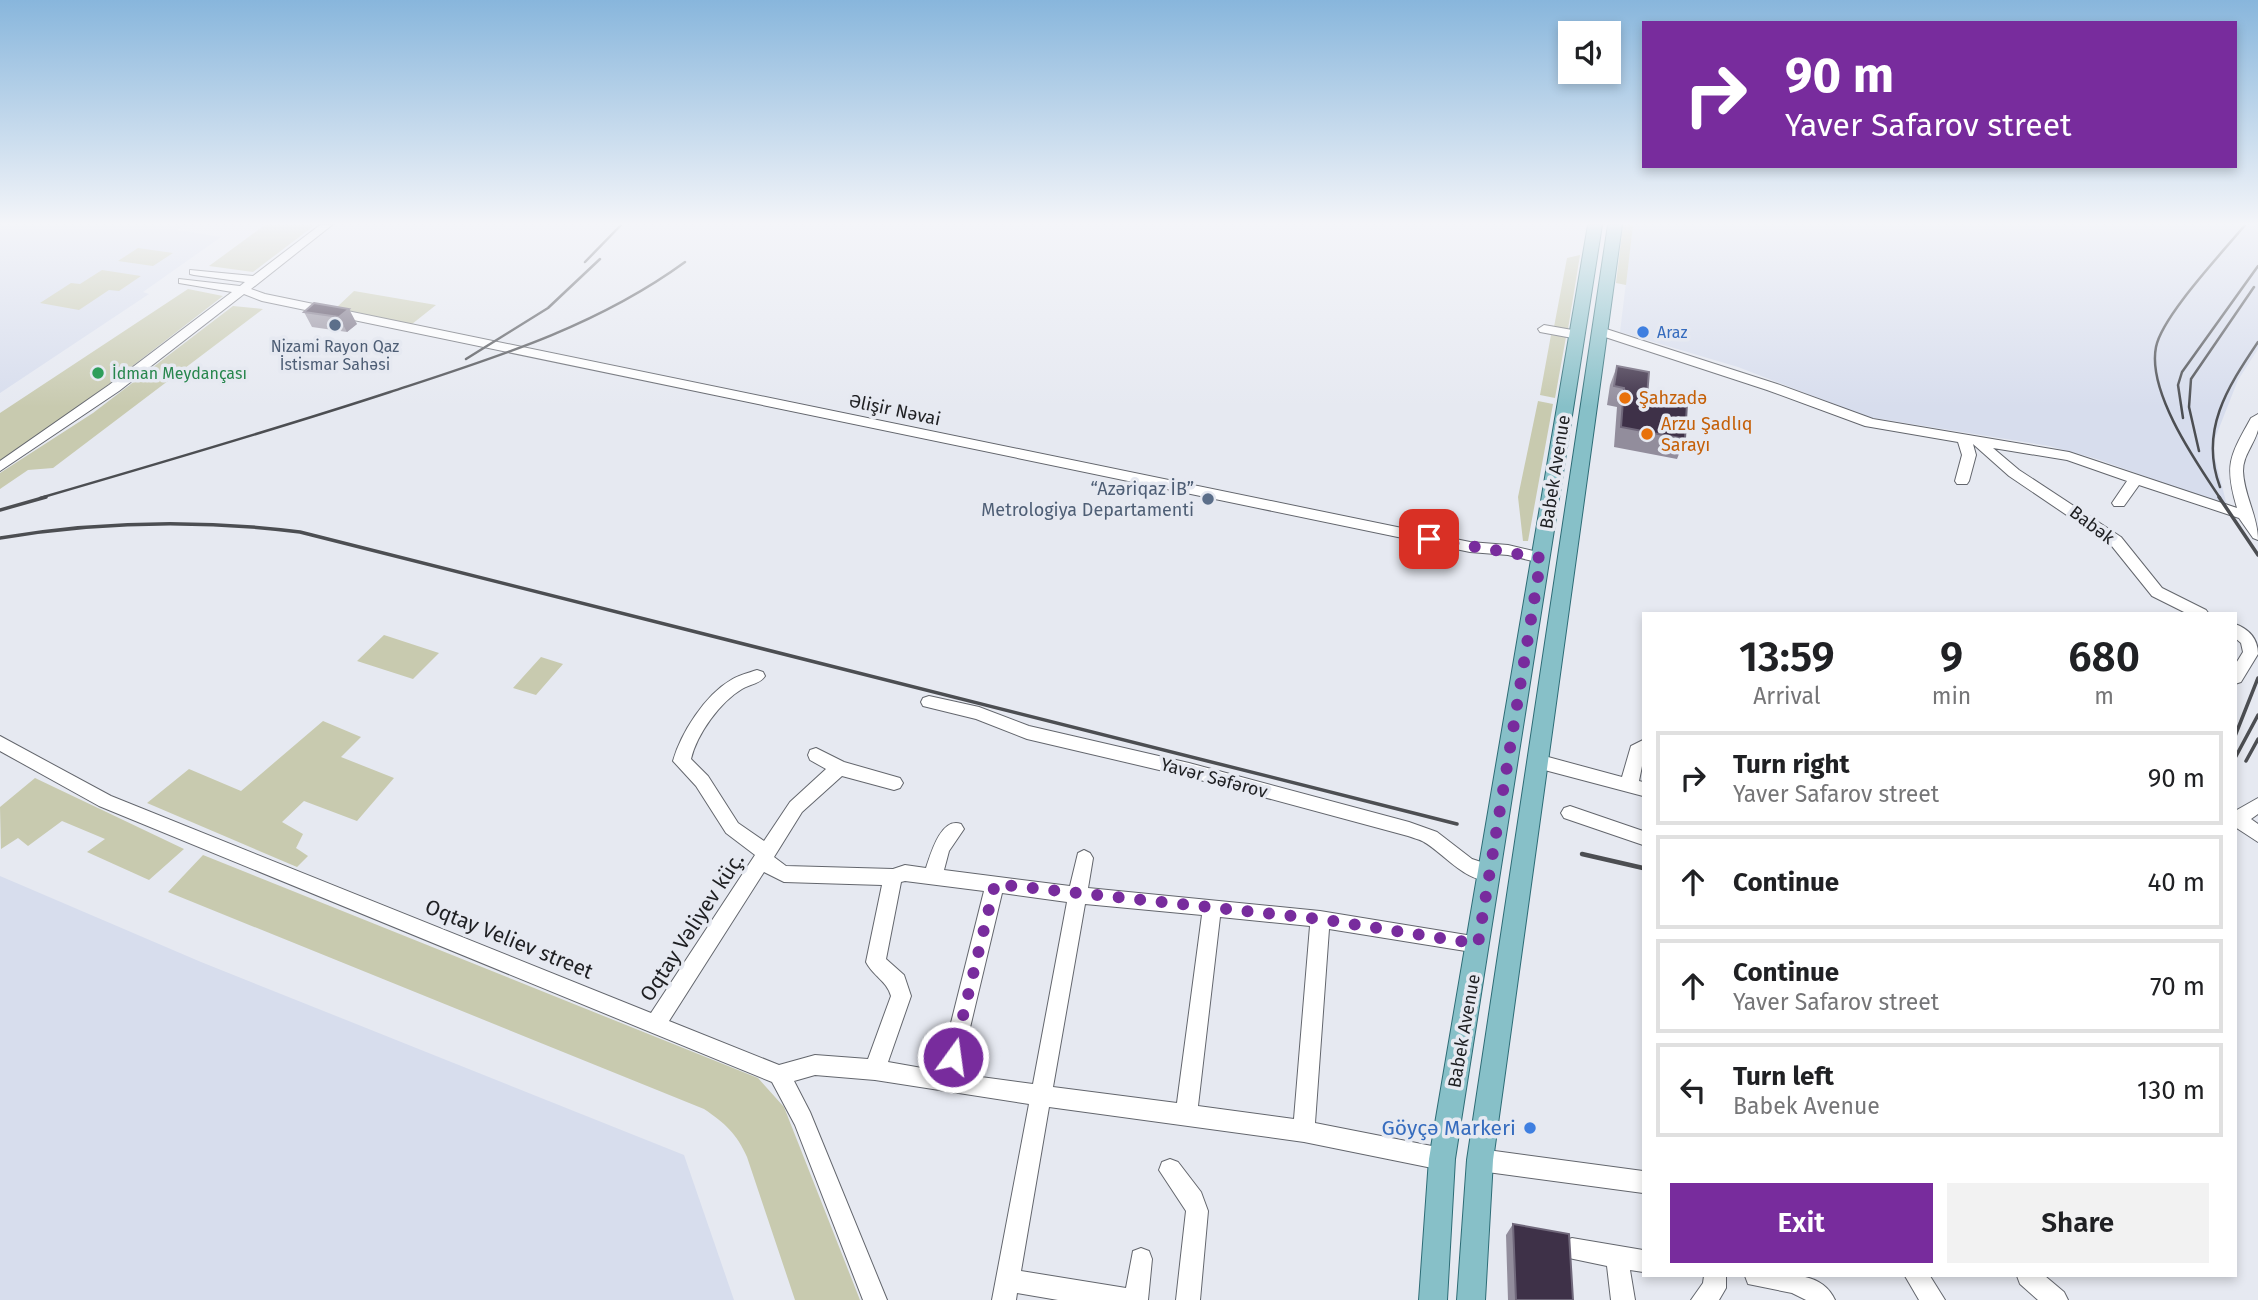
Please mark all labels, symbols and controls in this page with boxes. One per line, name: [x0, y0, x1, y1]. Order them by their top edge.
map controls: [1558, 21, 1621, 84]
button: sound: [1558, 21, 1621, 84]
text: 90 m: [1785, 46, 1894, 105]
icon: right: [1670, 49, 1761, 140]
text: Yaver Safarov street: [1785, 106, 2072, 144]
marker: Nizami Rayon Qaz İstismar Sahəsi: [327, 317, 343, 333]
place label: Araz: [1657, 323, 1687, 342]
marker: Araz: [1635, 324, 1651, 340]
place label: Nizami Rayon Qaz İstismar Sahəsi: [271, 337, 399, 374]
place label: İdman Meydançası: [112, 363, 247, 384]
marker: İdman Meydançası: [90, 365, 106, 381]
place label: Şahzadə: [1639, 387, 1707, 409]
street label: Əlişir Nəvai: [847, 390, 943, 430]
marker: Şahzadə: [1617, 390, 1633, 406]
place label: Arzu Şadlıq Sarayı: [1661, 413, 1753, 456]
street label: Babek Avenue: [1535, 414, 1575, 530]
marker: Arzu Şadlıq Sarayı: [1639, 426, 1655, 442]
place label: “Azəriqaz İB” Metrologiya Departamenti: [981, 478, 1194, 521]
marker: “Azəriqaz İB” Metrologiya Departamenti: [1200, 491, 1216, 507]
street label: Babək: [2065, 501, 2119, 549]
pin: [1399, 509, 1459, 569]
icon: arrive: [1410, 520, 1448, 558]
text: 13:59: [1739, 632, 1835, 682]
text: 9: [1940, 632, 1963, 682]
text: 680: [2068, 632, 2140, 682]
text: Arrival: [1753, 682, 1821, 710]
text: min: [1932, 682, 1971, 710]
text: m: [2094, 682, 2114, 710]
text: Turn right: [1733, 749, 1850, 780]
street label: Yavər Səfərov: [1158, 753, 1270, 803]
icon: right: [1674, 759, 1712, 797]
text: 90 m: [2148, 763, 2205, 794]
text: Yaver Safarov street: [1733, 780, 1939, 808]
street label: Oqtay Vəliyev küç.: [634, 848, 750, 1006]
icon: ahead: [1674, 863, 1712, 901]
text: Continue: [1733, 867, 1839, 898]
text: 40 m: [2147, 867, 2205, 898]
street label: Oqtay Veliev street: [421, 893, 597, 985]
text: Continue: [1733, 957, 1839, 988]
icon: ahead: [1674, 967, 1712, 1005]
text: 70 m: [2150, 971, 2205, 1002]
street label: Babek Avenue: [1443, 972, 1485, 1090]
text: Yaver Safarov street: [1733, 988, 1939, 1016]
position arrow: [916, 1020, 990, 1094]
text: Turn left: [1733, 1061, 1834, 1092]
icon: left: [1674, 1071, 1712, 1109]
text: 130 m: [2137, 1075, 2205, 1106]
text: Babek Avenue: [1733, 1092, 1880, 1120]
place label: Göyçə Markeri: [1382, 1115, 1516, 1141]
marker: Göyçə Markeri: [1522, 1120, 1538, 1136]
button: Exit: [1670, 1183, 1933, 1263]
button: Share: [1947, 1183, 2209, 1263]

